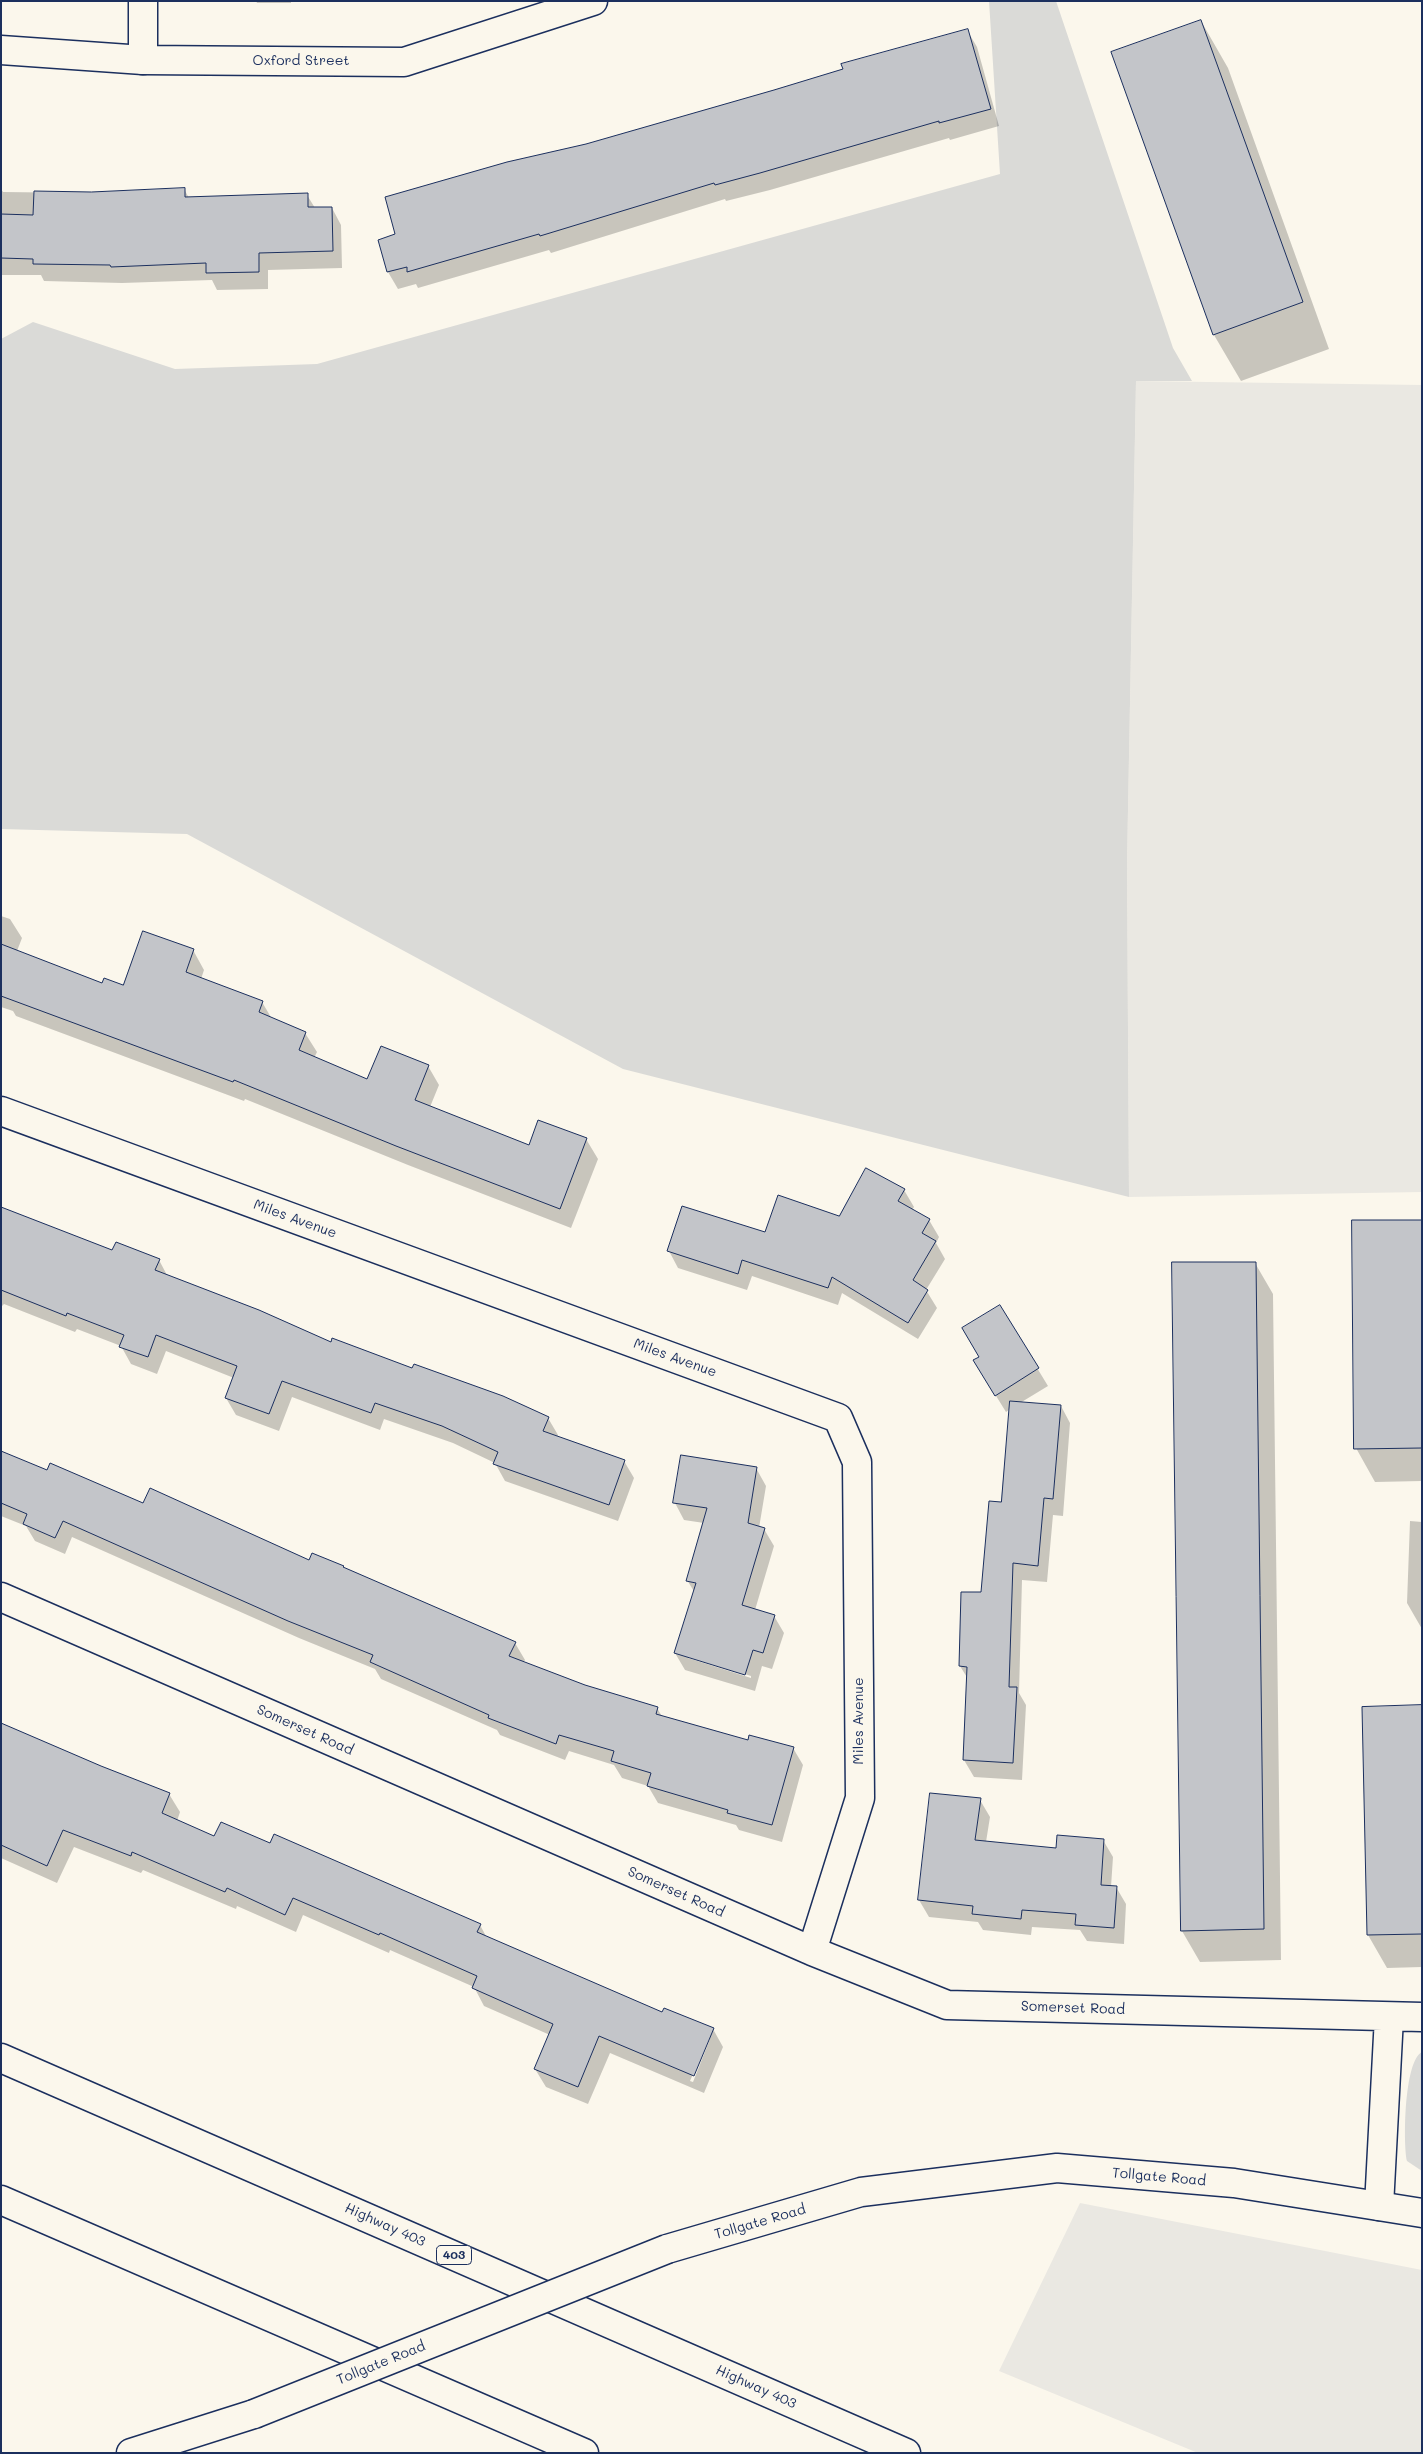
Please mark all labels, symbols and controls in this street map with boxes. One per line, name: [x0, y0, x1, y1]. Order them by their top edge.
street label: Oxford Street: [253, 53, 349, 69]
street label: Miles Avenue: [251, 1196, 339, 1242]
street label: Miles Avenue: [631, 1335, 719, 1381]
street label: Miles Avenue: [851, 1677, 867, 1765]
street label: Somerset Road: [254, 1701, 356, 1759]
street label: Somerset Road: [625, 1863, 727, 1921]
street label: Somerset Road: [1021, 1998, 1125, 2018]
street label: Tollgate Road: [1111, 2165, 1207, 2189]
street label: Highway 403: [342, 2200, 428, 2250]
street label: Tollgate Road: [712, 2201, 808, 2243]
road number: 403: [436, 2246, 472, 2264]
street label: Tollgate Road: [334, 2338, 428, 2388]
street label: Highway 403: [713, 2362, 799, 2412]

